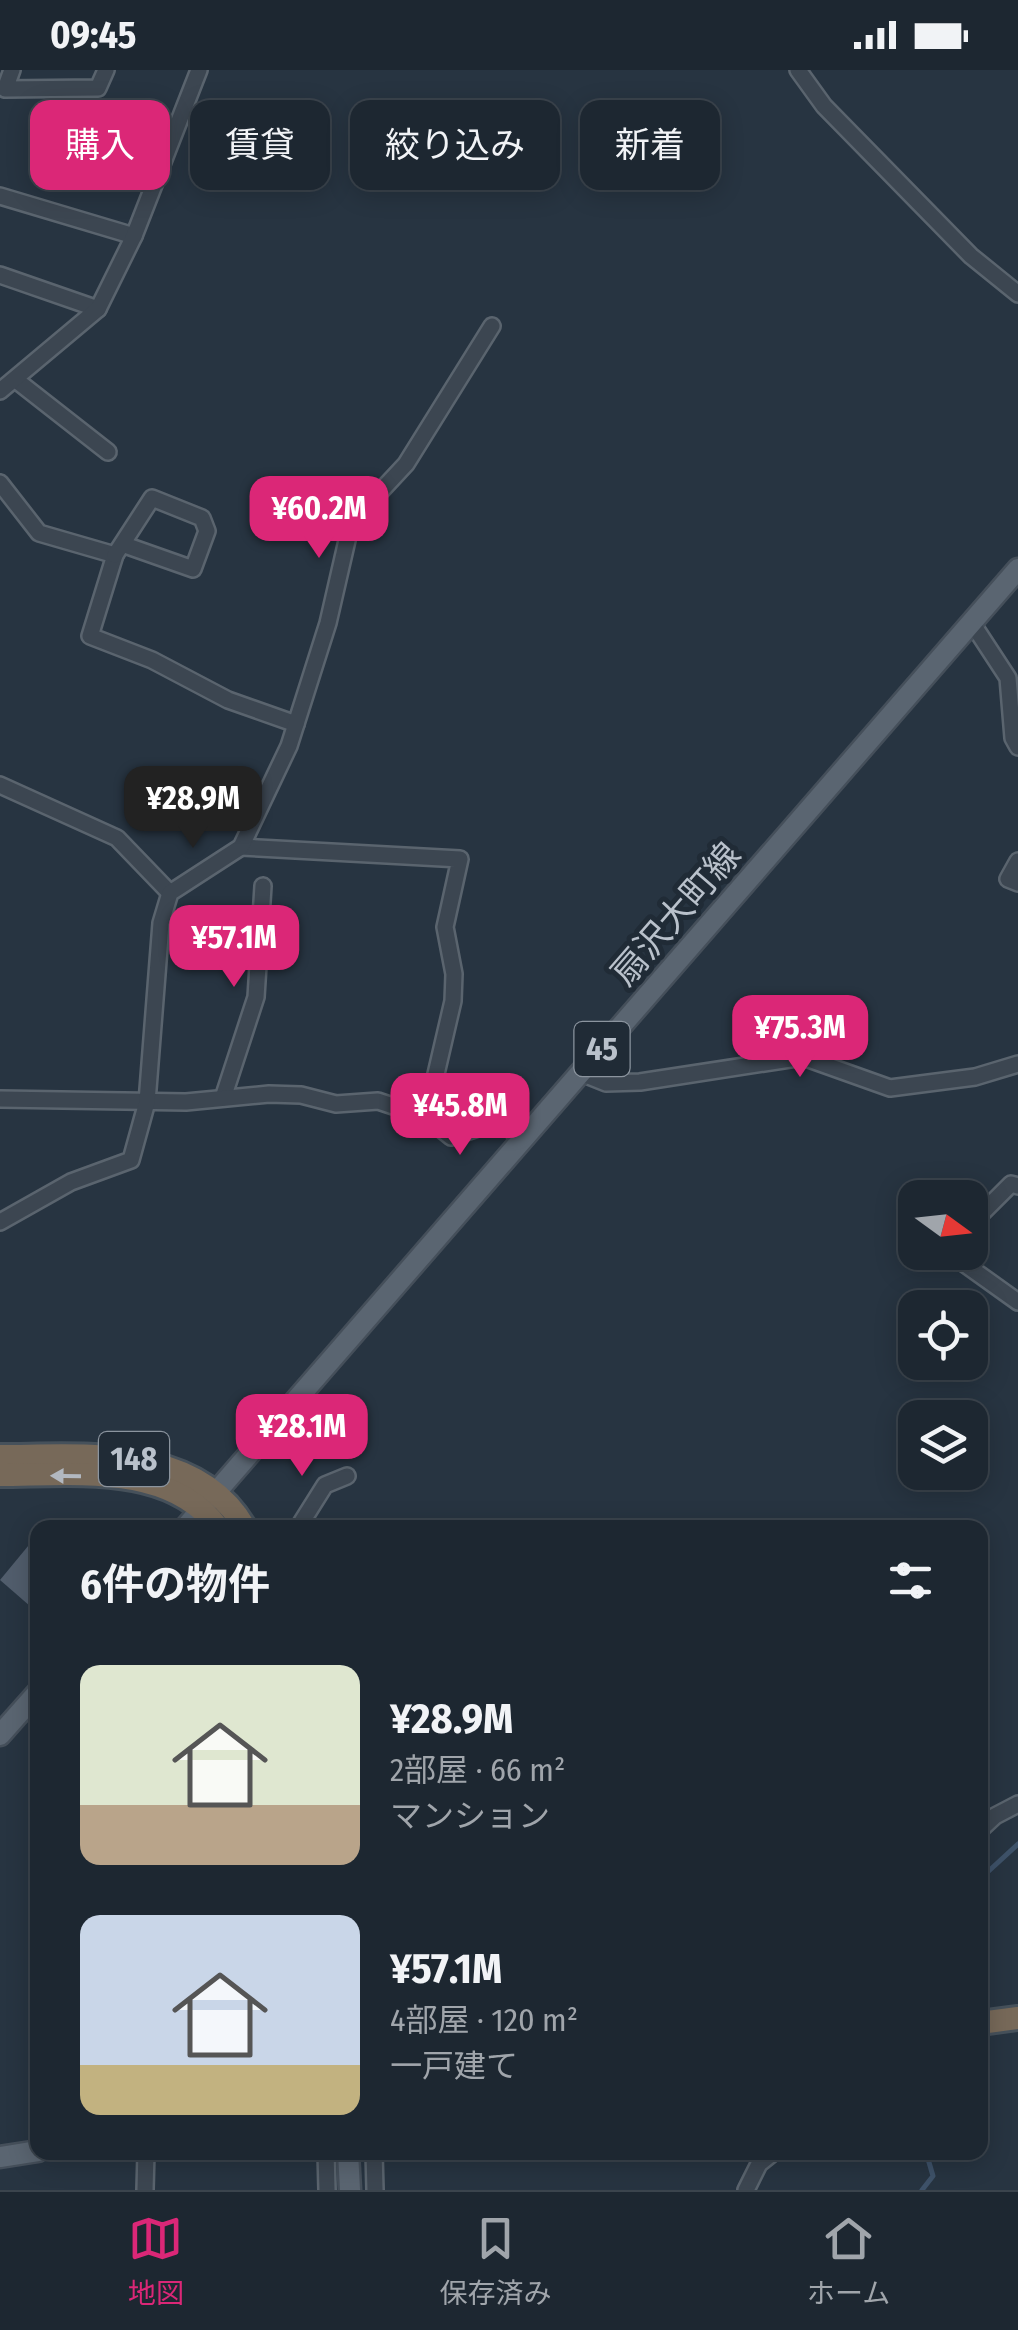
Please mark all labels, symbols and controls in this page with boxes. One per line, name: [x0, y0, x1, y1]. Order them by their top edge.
text: 09:45: [50, 12, 136, 58]
chip: 購入: [30, 100, 170, 190]
chip: 賃貸: [190, 100, 330, 190]
chip: 絞り込み: [350, 100, 560, 190]
chip: 新着: [580, 100, 720, 190]
pin: ¥60.2M: [238, 476, 400, 561]
text: ¥60.2M: [272, 489, 366, 527]
pin: ¥28.9M: [112, 766, 274, 851]
text: ¥28.9M: [146, 779, 240, 817]
street label: 扇沢大町線: [603, 834, 749, 994]
pin: ¥57.1M: [153, 905, 315, 990]
text: ¥57.1M: [191, 918, 277, 956]
pin: ¥75.3M: [719, 995, 881, 1080]
text: ¥75.3M: [754, 1008, 846, 1046]
road number: 45: [574, 1022, 630, 1076]
pin: ¥45.8M: [379, 1073, 541, 1158]
text: ¥45.8M: [412, 1086, 508, 1124]
north arrow: [898, 1180, 988, 1270]
map controls: [898, 1180, 988, 1490]
button: locate: [898, 1290, 988, 1380]
pin: ¥28.1M: [221, 1394, 383, 1479]
button: layers: [898, 1400, 988, 1490]
text: ¥28.1M: [258, 1407, 346, 1445]
road number: 148: [99, 1432, 169, 1486]
one-way arrow: [50, 1467, 82, 1483]
icon: filters: [883, 1553, 938, 1608]
text: 6件の物件: [80, 1560, 270, 1610]
text: ¥28.9M: [390, 1694, 513, 1744]
icon: home: [160, 1705, 280, 1825]
text: 2部屋 · 66 m²: [390, 1751, 565, 1789]
text: マンション: [390, 1797, 550, 1835]
text: ¥57.1M: [390, 1944, 502, 1994]
icon: home: [160, 1955, 280, 2075]
text: 4部屋 · 120 m²: [390, 2001, 578, 2039]
text: 一戸建て: [390, 2047, 518, 2085]
tab: 地図: [128, 2211, 184, 2311]
tab: 保存済み: [439, 2211, 551, 2311]
tab: ホーム: [807, 2211, 890, 2311]

